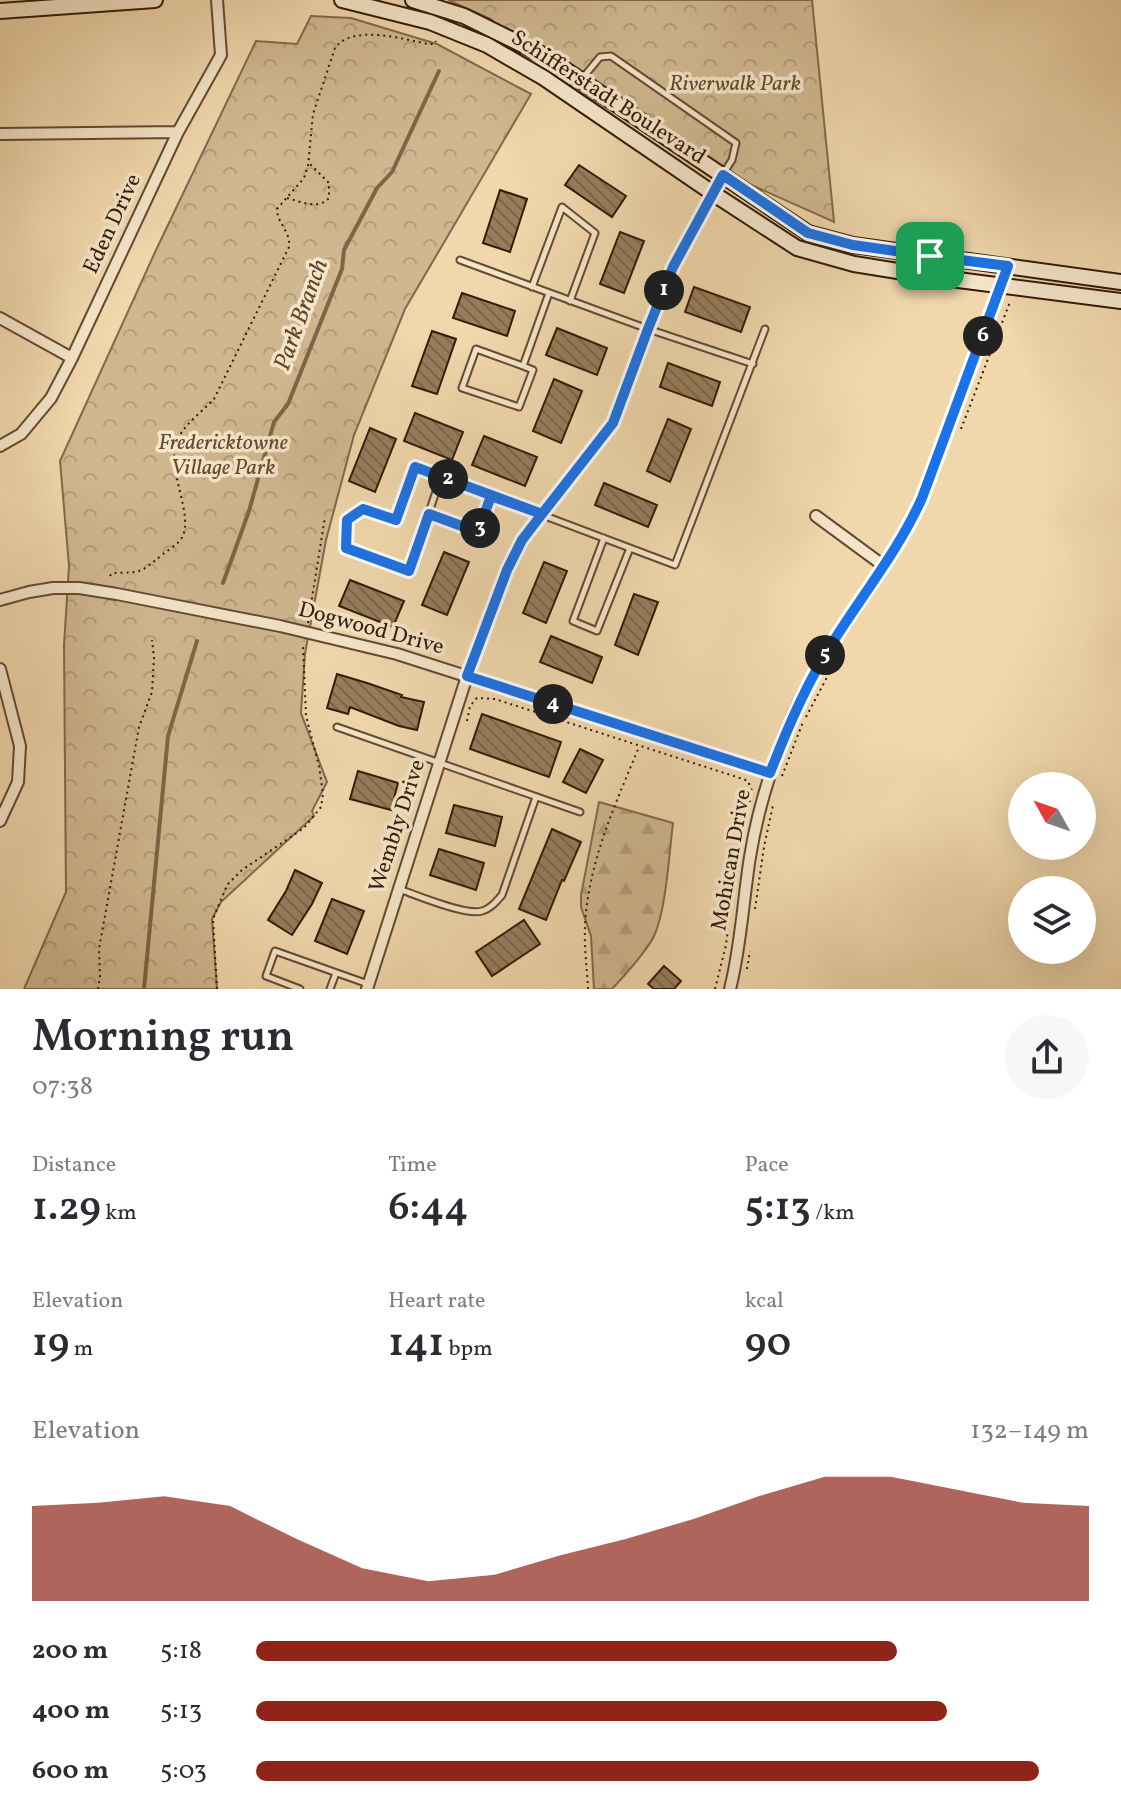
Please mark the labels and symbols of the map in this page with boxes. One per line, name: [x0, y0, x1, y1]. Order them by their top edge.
street label: Schifferstadt Boulevard: [504, 23, 712, 173]
park label: Riverwalk Park: [669, 69, 801, 100]
street label: Eden Drive: [76, 169, 150, 279]
pin: [896, 222, 964, 290]
water label: Park Branch: [266, 254, 338, 375]
pin: 1: [644, 270, 684, 310]
pin: 6: [963, 316, 1003, 356]
park label: Fredericktowne Village Park: [158, 428, 288, 484]
pin: 2: [428, 459, 468, 499]
pin: 3: [460, 508, 500, 548]
street label: Dogwood Drive: [295, 595, 447, 663]
pin: 5: [805, 635, 845, 675]
pin: 4: [533, 684, 573, 724]
street label: Wembly Drive: [362, 756, 434, 896]
north arrow: [1008, 772, 1096, 860]
street label: Mohican Drive: [704, 787, 760, 933]

